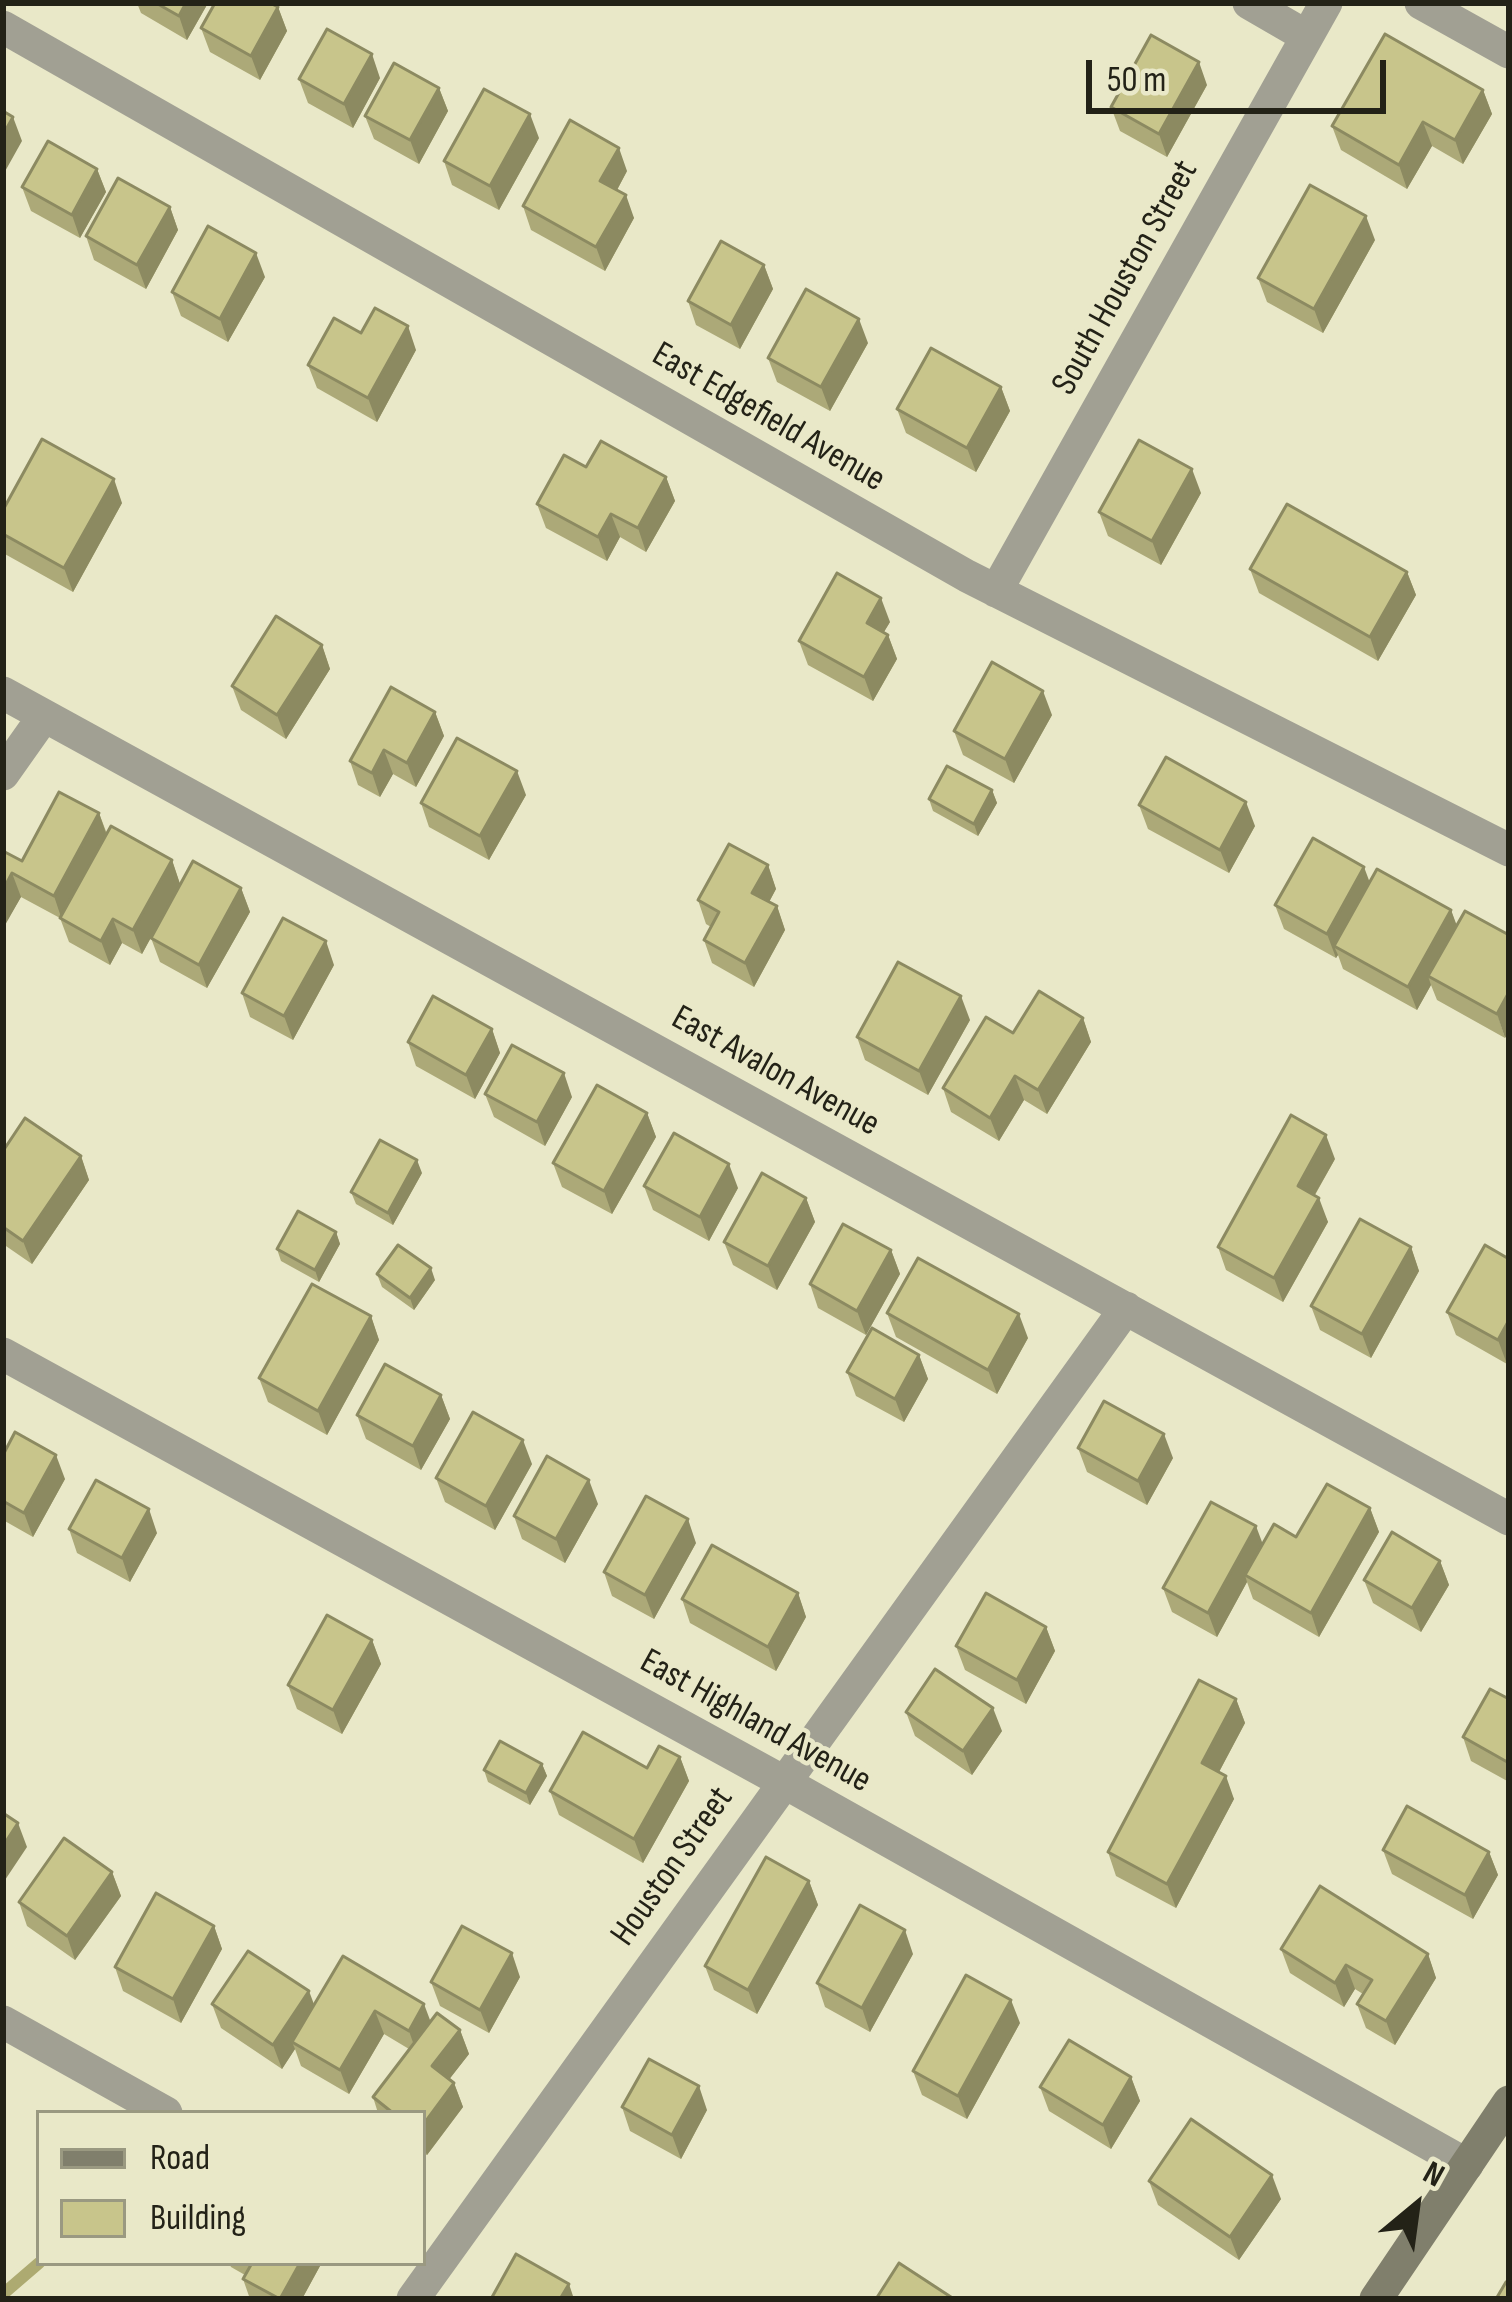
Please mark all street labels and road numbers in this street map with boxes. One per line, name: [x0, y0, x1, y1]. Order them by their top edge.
street label: South Houston Street: [1044, 153, 1208, 403]
street label: East Edgefield Avenue: [644, 334, 892, 502]
street label: East Avalon Avenue: [664, 997, 886, 1147]
street label: East Highland Avenue: [632, 1641, 878, 1803]
street label: Houston Street: [603, 1779, 743, 1955]

